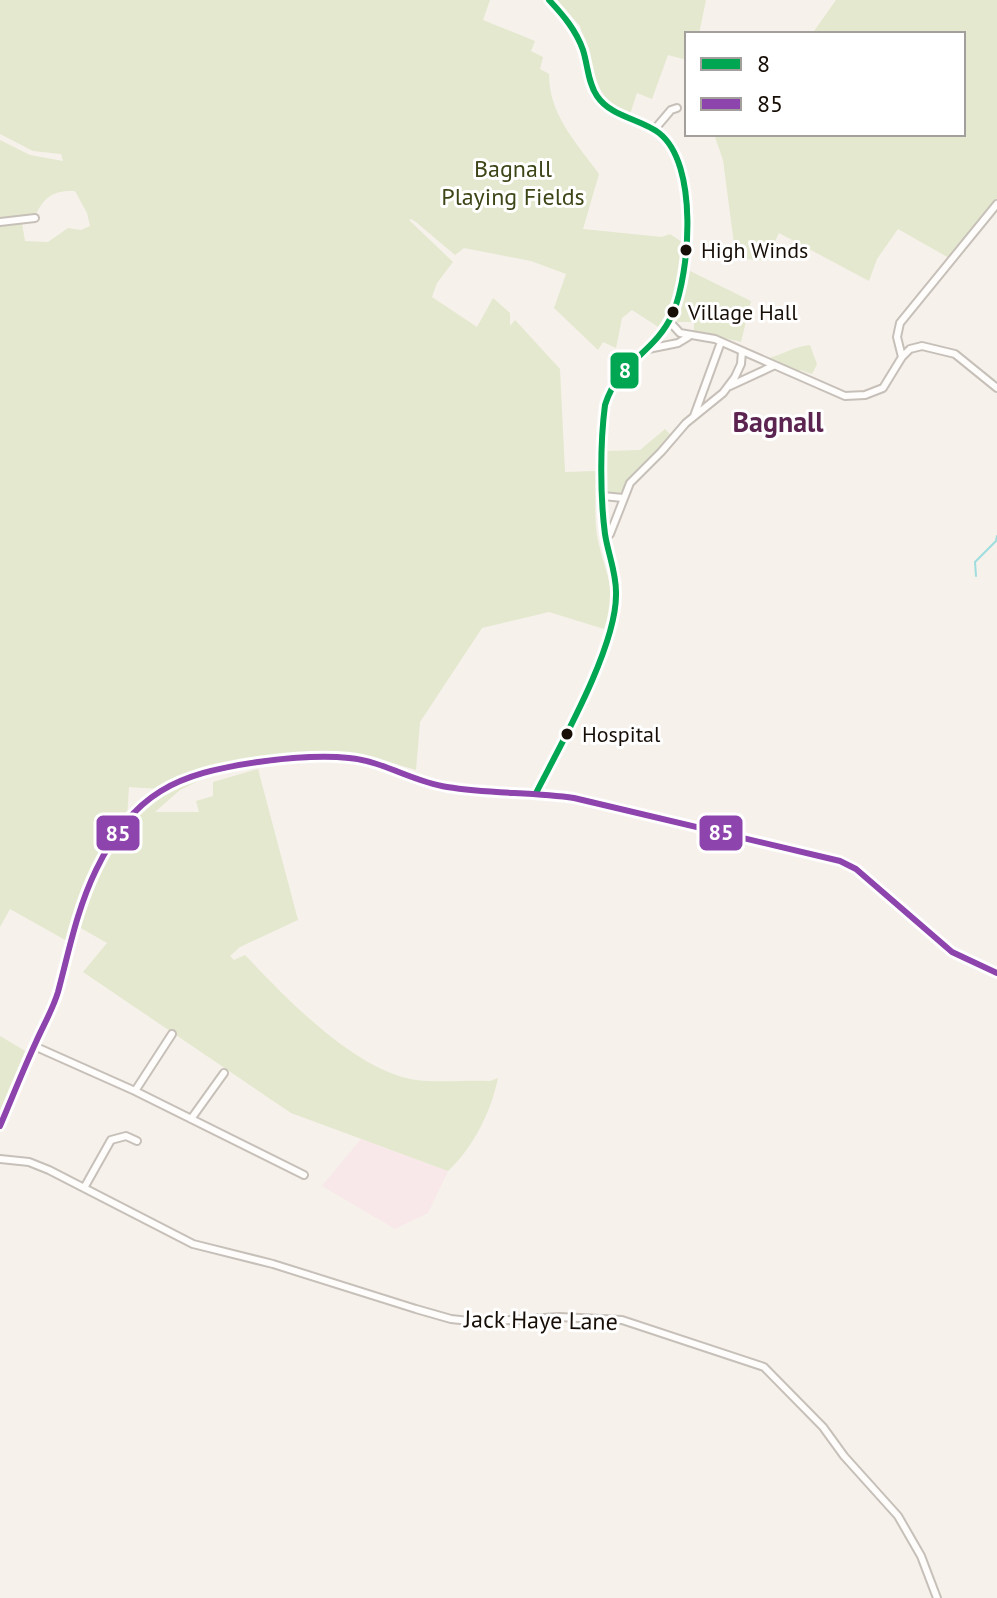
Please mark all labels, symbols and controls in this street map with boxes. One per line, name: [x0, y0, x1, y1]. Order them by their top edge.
legend: [685, 32, 965, 136]
text: 8: [757, 48, 770, 79]
text: 85: [757, 88, 783, 119]
park label: Bagnall Playing Fields: [441, 153, 585, 212]
place label: High Winds: [701, 236, 808, 264]
marker: High Winds: [678, 242, 694, 258]
place label: Village Hall: [687, 298, 798, 326]
marker: Village Hall: [665, 304, 681, 320]
line badge: 8: [609, 351, 640, 390]
text: 8: [619, 356, 631, 384]
district label: Bagnall: [732, 403, 824, 440]
place label: Hospital: [582, 720, 661, 748]
marker: Hospital: [559, 726, 575, 742]
line badge: 85: [95, 814, 141, 852]
line badge: 85: [698, 814, 744, 852]
text: 85: [709, 818, 733, 846]
text: 85: [106, 819, 130, 847]
street label: Jack Haye Lane: [463, 1303, 618, 1337]

